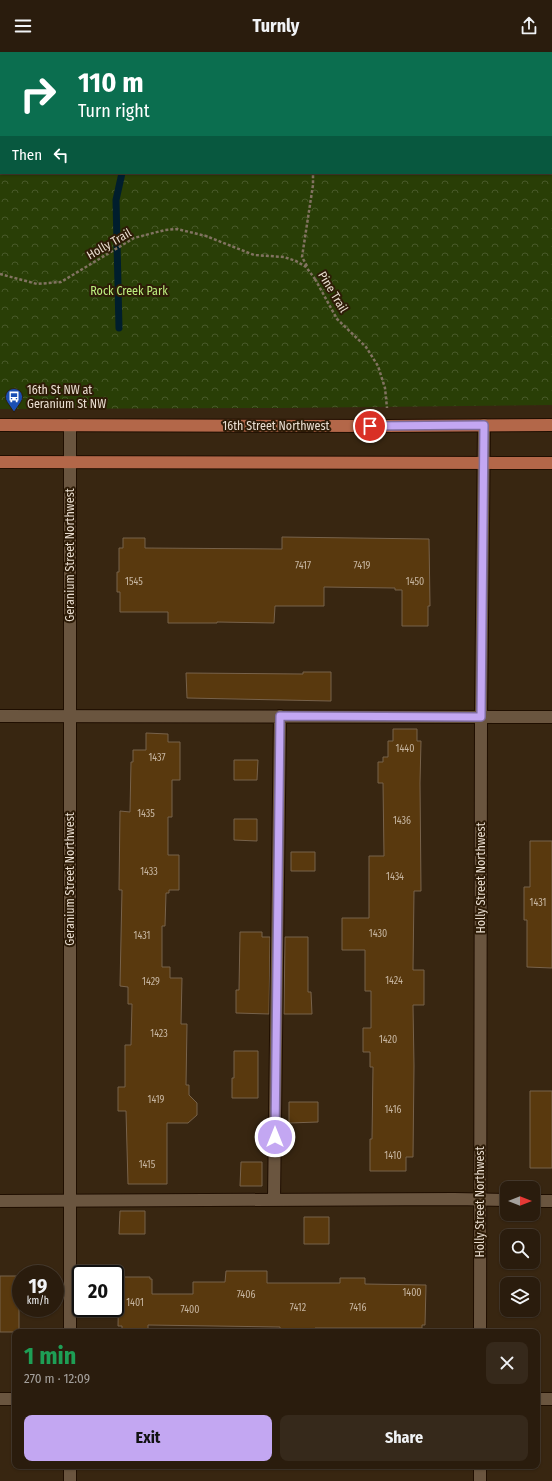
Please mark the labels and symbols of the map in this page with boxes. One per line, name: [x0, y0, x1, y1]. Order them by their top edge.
street label: Holly Trail: [84, 226, 134, 262]
street label: Pine Trail: [315, 269, 351, 315]
park label: Rock Creek Park: [90, 284, 168, 298]
place label: 16th St NW at Geranium St NW: [27, 383, 106, 411]
bus stop icon: 16th St NW at Geranium St NW: [4, 387, 24, 412]
pin: [353, 409, 387, 443]
street label: 16th Street Northwest: [223, 419, 330, 433]
street label: Geranium Street Northwest: [63, 488, 77, 622]
house number: 7417: [295, 560, 311, 572]
house number: 7419: [354, 560, 371, 572]
house number: 1545: [125, 576, 143, 588]
house number: 1450: [406, 576, 424, 588]
house number: 1440: [396, 743, 414, 755]
house number: 1437: [148, 752, 166, 764]
house number: 1435: [137, 808, 155, 820]
street label: Geranium Street Northwest: [63, 812, 77, 946]
house number: 1436: [393, 815, 411, 827]
street label: Holly Street Northwest: [474, 822, 488, 934]
house number: 1433: [140, 866, 158, 878]
house number: 1434: [386, 871, 404, 883]
house number: 1431: [530, 897, 546, 909]
house number: 1430: [369, 928, 387, 940]
house number: 1431: [134, 930, 150, 942]
house number: 1424: [385, 975, 403, 987]
house number: 1429: [142, 976, 160, 988]
house number: 1423: [150, 1028, 168, 1040]
house number: 1420: [379, 1034, 397, 1046]
house number: 1419: [148, 1094, 165, 1106]
house number: 1416: [384, 1104, 402, 1116]
position arrow: [254, 1116, 296, 1158]
street label: Holly Street Northwest: [473, 1146, 487, 1258]
house number: 1410: [384, 1150, 402, 1162]
house number: 1415: [139, 1159, 156, 1171]
north arrow: [500, 1181, 540, 1221]
speed limit sign: 20: [72, 1265, 124, 1317]
house number: 1400: [402, 1287, 422, 1299]
house number: 7406: [237, 1289, 255, 1301]
house number: 1401: [126, 1297, 144, 1309]
house number: 7412: [290, 1302, 307, 1314]
house number: 7416: [350, 1302, 366, 1314]
house number: 7400: [181, 1304, 199, 1316]

